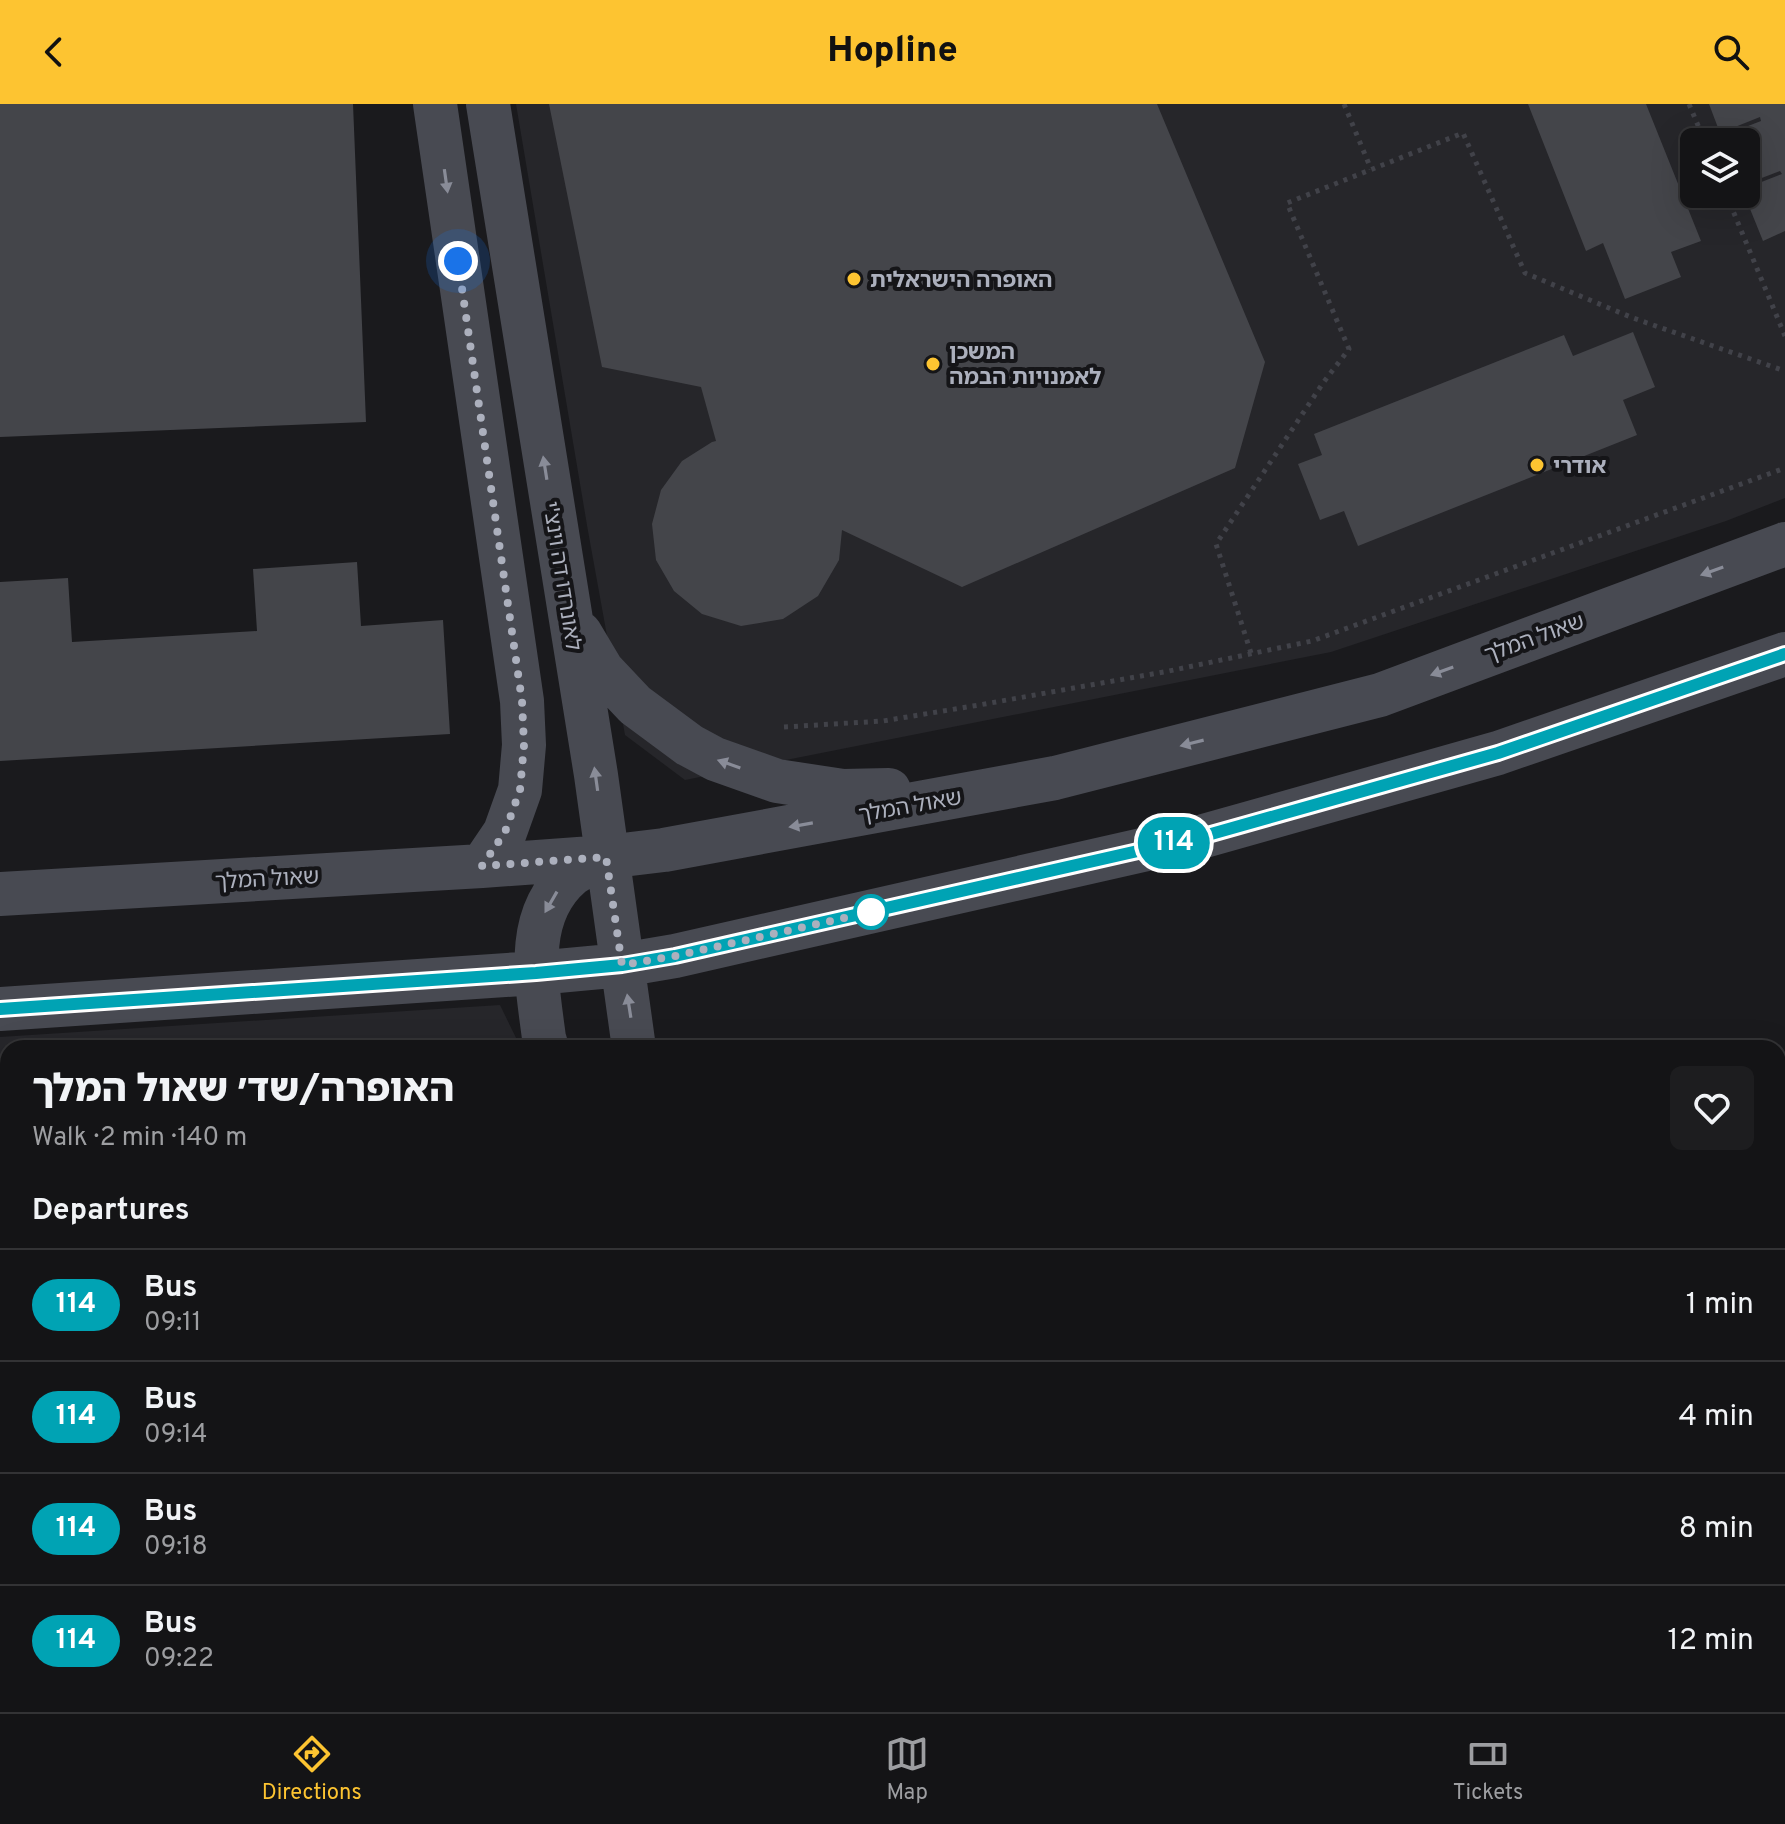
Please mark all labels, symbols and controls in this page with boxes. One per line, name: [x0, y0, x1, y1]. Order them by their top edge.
text: Hopline: [827, 29, 958, 75]
icon: back: [32, 30, 76, 74]
icon: search: [1709, 30, 1753, 74]
map controls: [1680, 128, 1760, 208]
button: layers: [1680, 128, 1760, 208]
one-way arrow: [440, 169, 453, 194]
your location: [438, 241, 478, 281]
place label: האופרה הישראלית: [870, 268, 1053, 295]
marker: האופרה הישראלית: [845, 270, 863, 288]
place label: המשכן לאמנויות הבמה: [949, 340, 1101, 392]
marker: המשכן לאמנויות הבמה: [924, 355, 942, 373]
place label: אודרי: [1553, 454, 1607, 481]
one-way arrow: [539, 455, 551, 480]
marker: אודרי: [1528, 456, 1546, 474]
street label: לאונרדו דה וינצ'י: [535, 500, 586, 653]
one-way arrow: [1700, 565, 1724, 578]
street label: שאול המלך: [1481, 609, 1589, 670]
one-way arrow: [1430, 666, 1454, 678]
one-way arrow: [1180, 737, 1205, 749]
one-way arrow: [717, 757, 741, 769]
one-way arrow: [589, 766, 602, 791]
street label: שאול המלך: [857, 785, 964, 830]
line badge: 114: [1128, 817, 1220, 869]
one-way arrow: [788, 819, 813, 832]
text: 114: [1154, 825, 1194, 861]
street label: שאול המלך: [214, 864, 320, 897]
one-way arrow: [544, 891, 558, 913]
unlabelled marker: [854, 895, 888, 929]
one-way arrow: [622, 993, 635, 1018]
button: heart: [1670, 1066, 1754, 1150]
text: האופרה/שד׳ שאול המלך: [32, 1067, 455, 1116]
text: Walk · 2 min · 140 m: [32, 1122, 247, 1155]
text: Departures: [32, 1193, 190, 1230]
text: Bus: [144, 1270, 197, 1307]
text: 114: [56, 1287, 96, 1323]
text: 1 min: [1686, 1287, 1754, 1324]
text: 09:11: [144, 1307, 201, 1340]
text: Bus: [144, 1382, 197, 1419]
text: 114: [56, 1399, 96, 1435]
text: 4 min: [1678, 1399, 1754, 1436]
text: 09:14: [144, 1419, 207, 1452]
text: Bus: [144, 1494, 197, 1531]
text: 114: [56, 1511, 96, 1547]
text: 8 min: [1679, 1511, 1754, 1548]
text: 09:18: [144, 1531, 208, 1564]
text: Bus: [144, 1606, 197, 1643]
text: 114: [56, 1623, 96, 1659]
text: 12 min: [1667, 1623, 1754, 1660]
text: 09:22: [144, 1643, 214, 1676]
tab: Directions: [262, 1732, 362, 1807]
tab: Map: [885, 1732, 929, 1807]
tab: Tickets: [1453, 1732, 1523, 1807]

